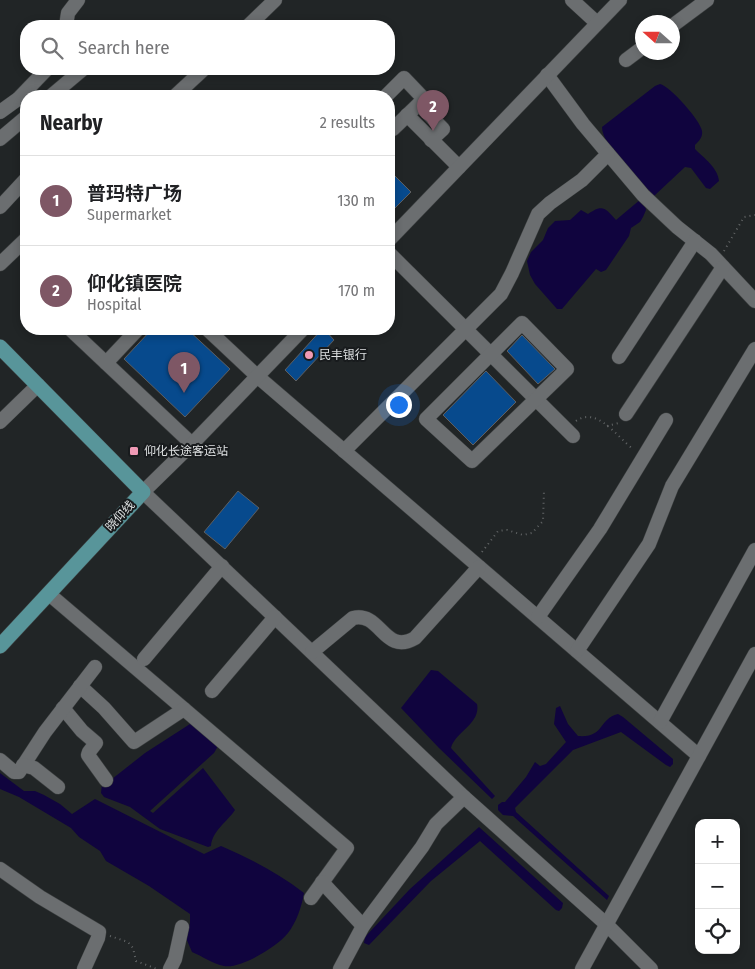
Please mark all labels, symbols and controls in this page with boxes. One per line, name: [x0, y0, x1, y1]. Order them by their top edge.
north arrow: [635, 15, 680, 60]
search box: [20, 20, 395, 75]
icon: search: [38, 34, 66, 62]
text: Search here: [78, 36, 170, 59]
pin: 2: [417, 90, 449, 131]
text: Nearby: [40, 110, 102, 136]
text: 2 results: [320, 113, 375, 132]
text: 普玛特广场: [87, 182, 182, 205]
text: 1: [53, 191, 59, 210]
text: 130 m: [337, 191, 375, 210]
text: Supermarket: [87, 205, 171, 224]
text: 仰化镇医院: [87, 272, 182, 295]
text: 2: [52, 281, 60, 300]
text: 170 m: [338, 281, 375, 300]
text: Hospital: [87, 295, 142, 314]
place label: 民丰银行: [319, 348, 367, 362]
marker: 民丰银行: [303, 349, 315, 361]
pin: 1: [168, 352, 200, 393]
your location: [386, 392, 412, 418]
place label: 仰化长途客运站: [144, 444, 228, 458]
marker: 仰化长途客运站: [128, 445, 140, 457]
street label: 晓仰线: [103, 498, 137, 534]
map controls: [695, 819, 740, 954]
button: +: [695, 819, 740, 864]
button: −: [695, 864, 740, 909]
button: locate: [695, 909, 740, 954]

